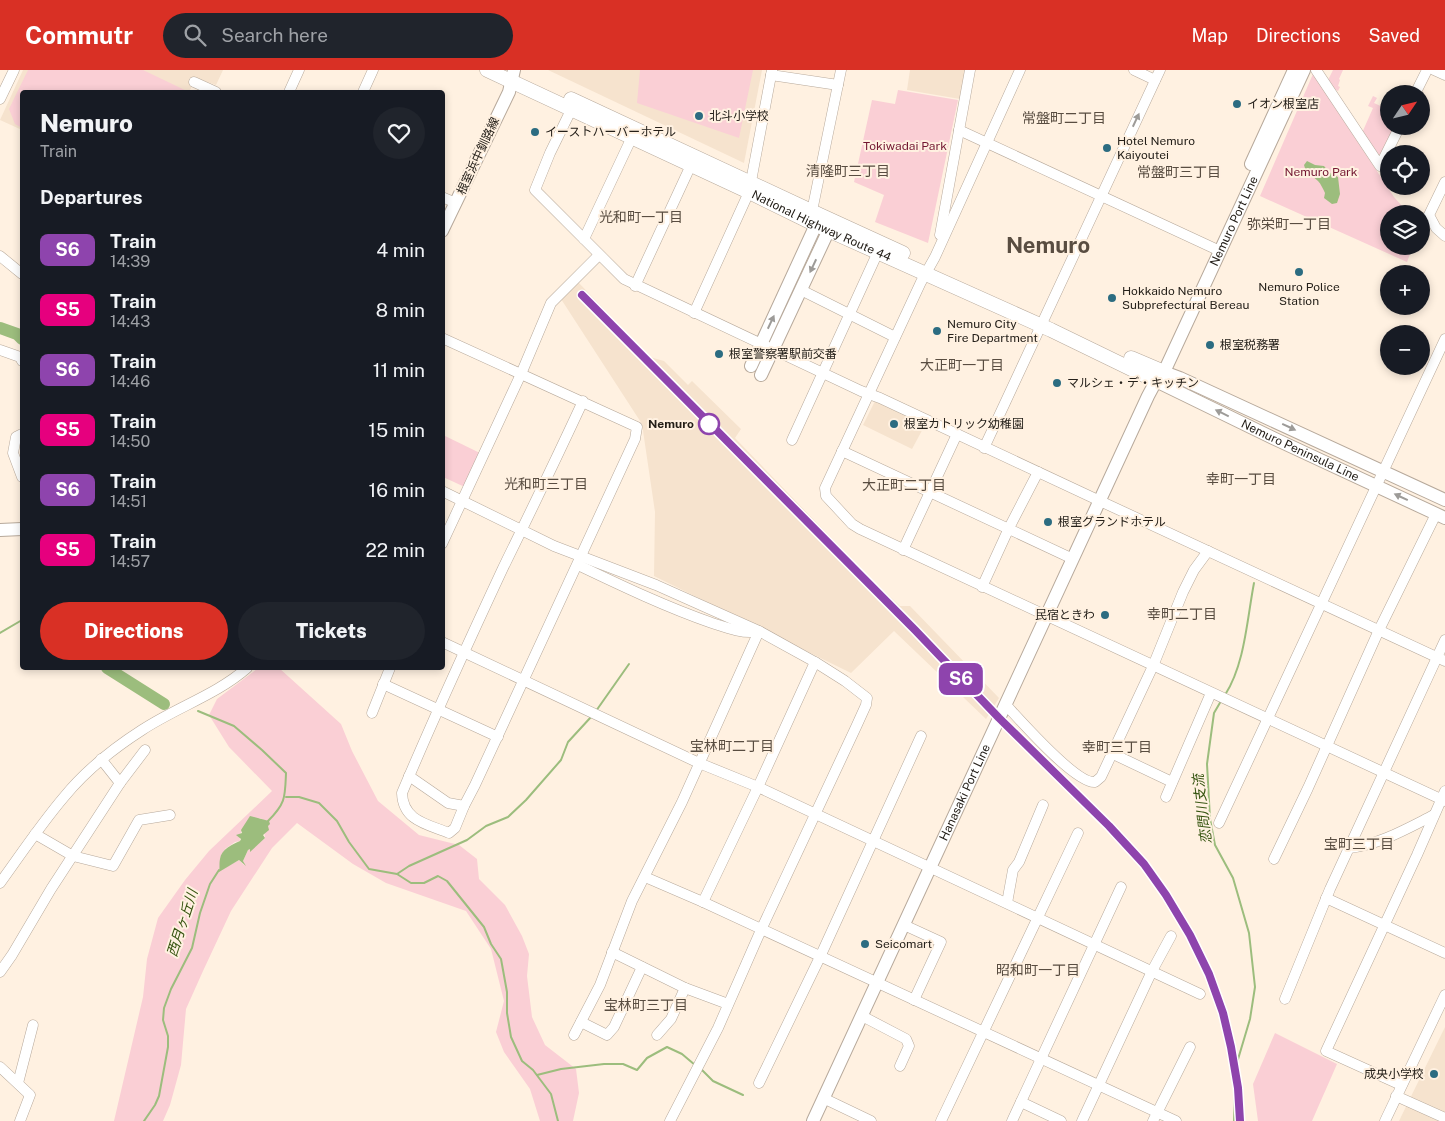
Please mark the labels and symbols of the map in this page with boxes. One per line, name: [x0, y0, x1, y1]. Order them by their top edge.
north arrow: [1380, 85, 1430, 135]
place label: イオン根室店: [1247, 97, 1319, 111]
marker: イオン根室店: [1231, 98, 1243, 110]
place label: 北斗小学校: [709, 109, 769, 123]
marker: 北斗小学校: [693, 110, 705, 122]
district label: 常盤町二丁目: [1022, 110, 1106, 126]
one-way arrow: [1132, 113, 1140, 127]
street label: 根室浜中釧路線: [454, 115, 502, 197]
place label: イーストハーバーホテル: [545, 125, 676, 139]
marker: イーストハーバーホテル: [529, 126, 541, 138]
place label: Hotel Nemuro Kaiyoutei: [1117, 134, 1195, 162]
park label: Tokiwadai Park: [863, 139, 947, 153]
marker: Hotel Nemuro Kaiyoutei: [1101, 142, 1113, 154]
district label: 清隆町三丁目: [806, 163, 890, 179]
district label: 常盤町三丁目: [1137, 164, 1221, 180]
park label: Nemuro Park: [1285, 165, 1358, 179]
street label: Nemuro Port Line: [1207, 174, 1261, 268]
street label: National Highway Route 44: [749, 187, 894, 265]
district label: 光和町一丁目: [599, 209, 683, 225]
district label: 弥栄町一丁目: [1247, 216, 1331, 232]
district label: Nemuro: [1006, 232, 1090, 258]
one-way arrow: [808, 259, 816, 273]
marker: Nemuro Police Station: [1293, 266, 1305, 278]
place label: Nemuro Police Station: [1258, 280, 1340, 308]
place label: Hokkaido Nemuro Subprefectural Bereau: [1122, 284, 1249, 312]
marker: Hokkaido Nemuro Subprefectural Bereau: [1106, 292, 1118, 304]
one-way arrow: [767, 315, 775, 329]
place label: Nemuro City Fire Department: [947, 317, 1038, 345]
marker: Nemuro City Fire Department: [931, 325, 943, 337]
place label: 根室税務署: [1220, 338, 1280, 352]
marker: 根室税務署: [1204, 339, 1216, 351]
place label: 根室警察署駅前交番: [729, 347, 837, 361]
marker: 根室警察署駅前交番: [713, 348, 725, 360]
district label: 大正町一丁目: [920, 357, 1004, 373]
place label: マルシェ・デ・キッチン: [1067, 376, 1199, 390]
marker: マルシェ・デ・キッチン: [1051, 377, 1063, 389]
one-way arrow: [1215, 409, 1229, 417]
marker: Nemuro: [698, 413, 720, 435]
place label: Nemuro: [648, 417, 694, 431]
place label: 根室カトリック幼稚園: [904, 417, 1024, 431]
street label: Nemuro Peninsula Line: [1239, 417, 1362, 484]
marker: 根室カトリック幼稚園: [888, 418, 900, 430]
one-way arrow: [1281, 423, 1296, 432]
district label: 幸町一丁目: [1206, 471, 1276, 487]
district label: 光和町三丁目: [504, 476, 588, 492]
district label: 大正町二丁目: [862, 477, 946, 493]
one-way arrow: [1394, 493, 1408, 501]
place label: 根室グランドホテル: [1058, 515, 1166, 529]
marker: 根室グランドホテル: [1042, 516, 1054, 528]
district label: 幸町二丁目: [1147, 606, 1217, 622]
place label: 民宿ときわ: [1035, 608, 1095, 622]
marker: 民宿ときわ: [1099, 609, 1111, 621]
line badge: S6: [938, 663, 984, 695]
district label: 宝林町二丁目: [690, 738, 774, 754]
district label: 幸町三丁目: [1082, 739, 1152, 755]
street label: Hanasaki Port Line: [936, 742, 993, 843]
water label: 恋問川支流: [1190, 771, 1214, 845]
district label: 宝町三丁目: [1324, 836, 1394, 852]
water label: 西月ヶ丘川: [164, 885, 201, 959]
place label: Seicomart: [875, 937, 933, 951]
marker: Seicomart: [859, 938, 871, 950]
district label: 昭和町一丁目: [996, 962, 1080, 978]
district label: 宝林町三丁目: [604, 997, 688, 1013]
place label: 成央小学校: [1364, 1067, 1424, 1081]
marker: 成央小学校: [1428, 1068, 1440, 1080]

